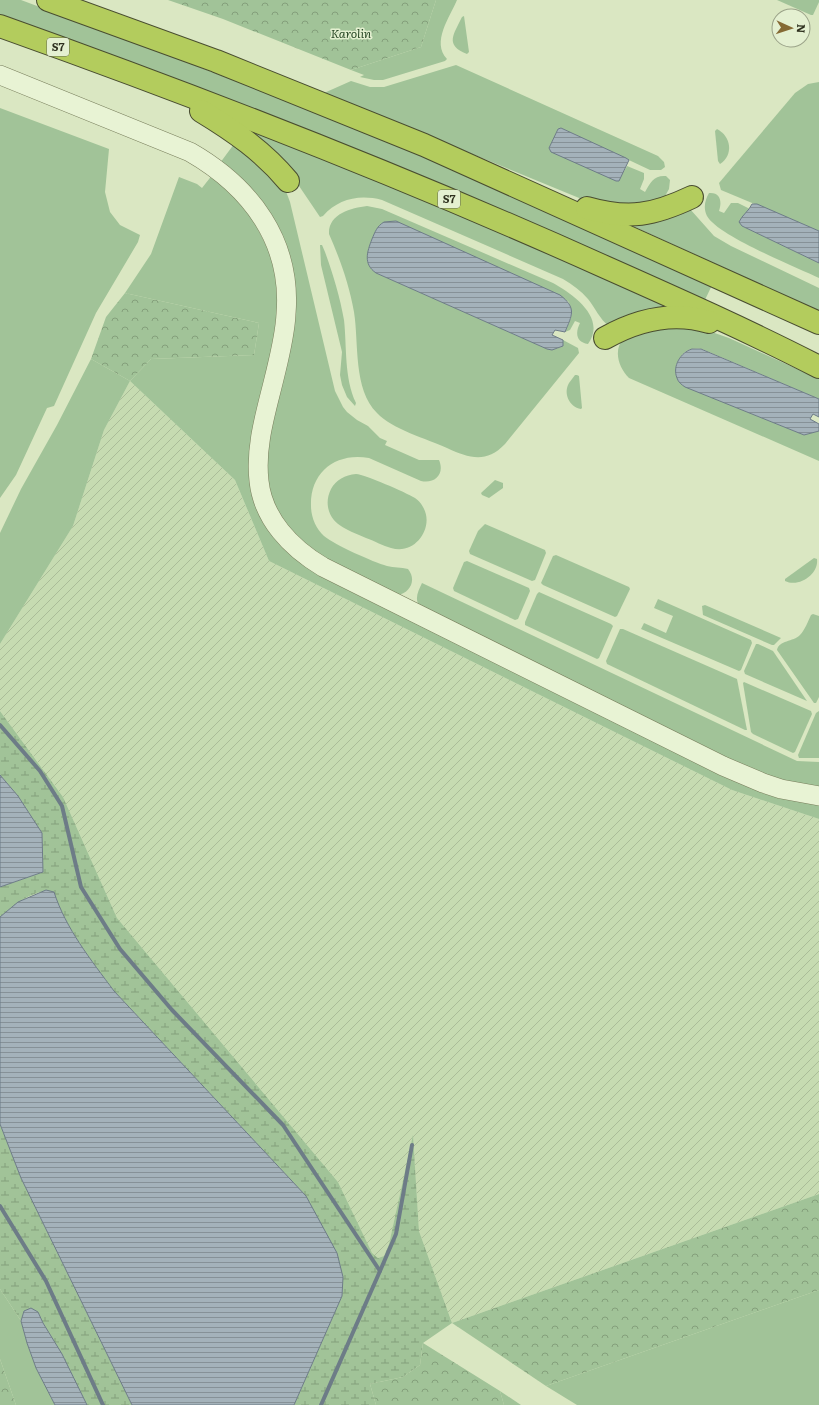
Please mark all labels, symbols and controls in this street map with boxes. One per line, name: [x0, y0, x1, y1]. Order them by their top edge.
north arrow: [771, 8, 811, 48]
park label: Karolin: [331, 24, 371, 42]
text: N: [794, 24, 810, 34]
road number: S7: [47, 38, 69, 56]
road number: S7: [438, 190, 460, 208]

